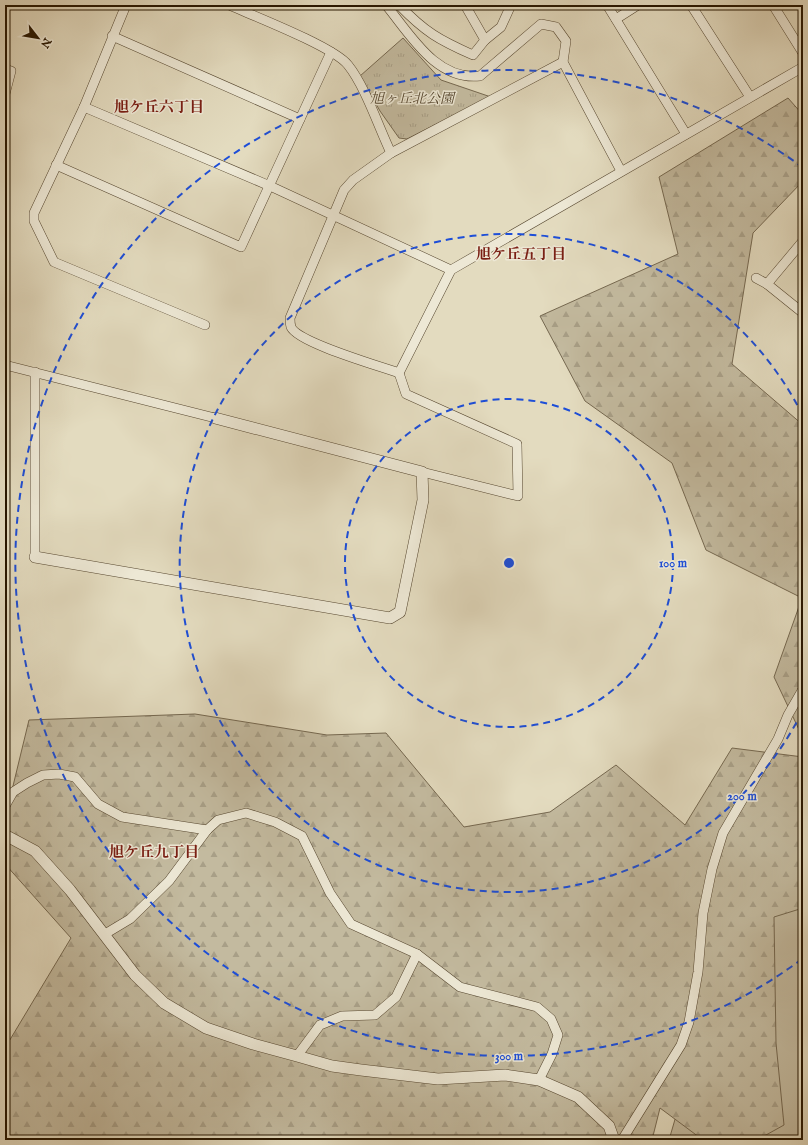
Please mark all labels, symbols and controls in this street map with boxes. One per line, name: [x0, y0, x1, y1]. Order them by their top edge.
north arrow: [18, 18, 58, 58]
text: N: [37, 34, 55, 51]
park label: 旭ヶ丘北公園: [370, 90, 456, 108]
district label: 旭ケ丘六丁目: [114, 98, 204, 117]
district label: 旭ケ丘五丁目: [476, 245, 566, 264]
centre of rings: [502, 556, 516, 570]
text: 100 m: [659, 556, 688, 571]
text: 200 m: [727, 789, 757, 804]
district label: 旭ケ丘九丁目: [109, 843, 199, 862]
text: 300 m: [495, 1049, 524, 1064]

